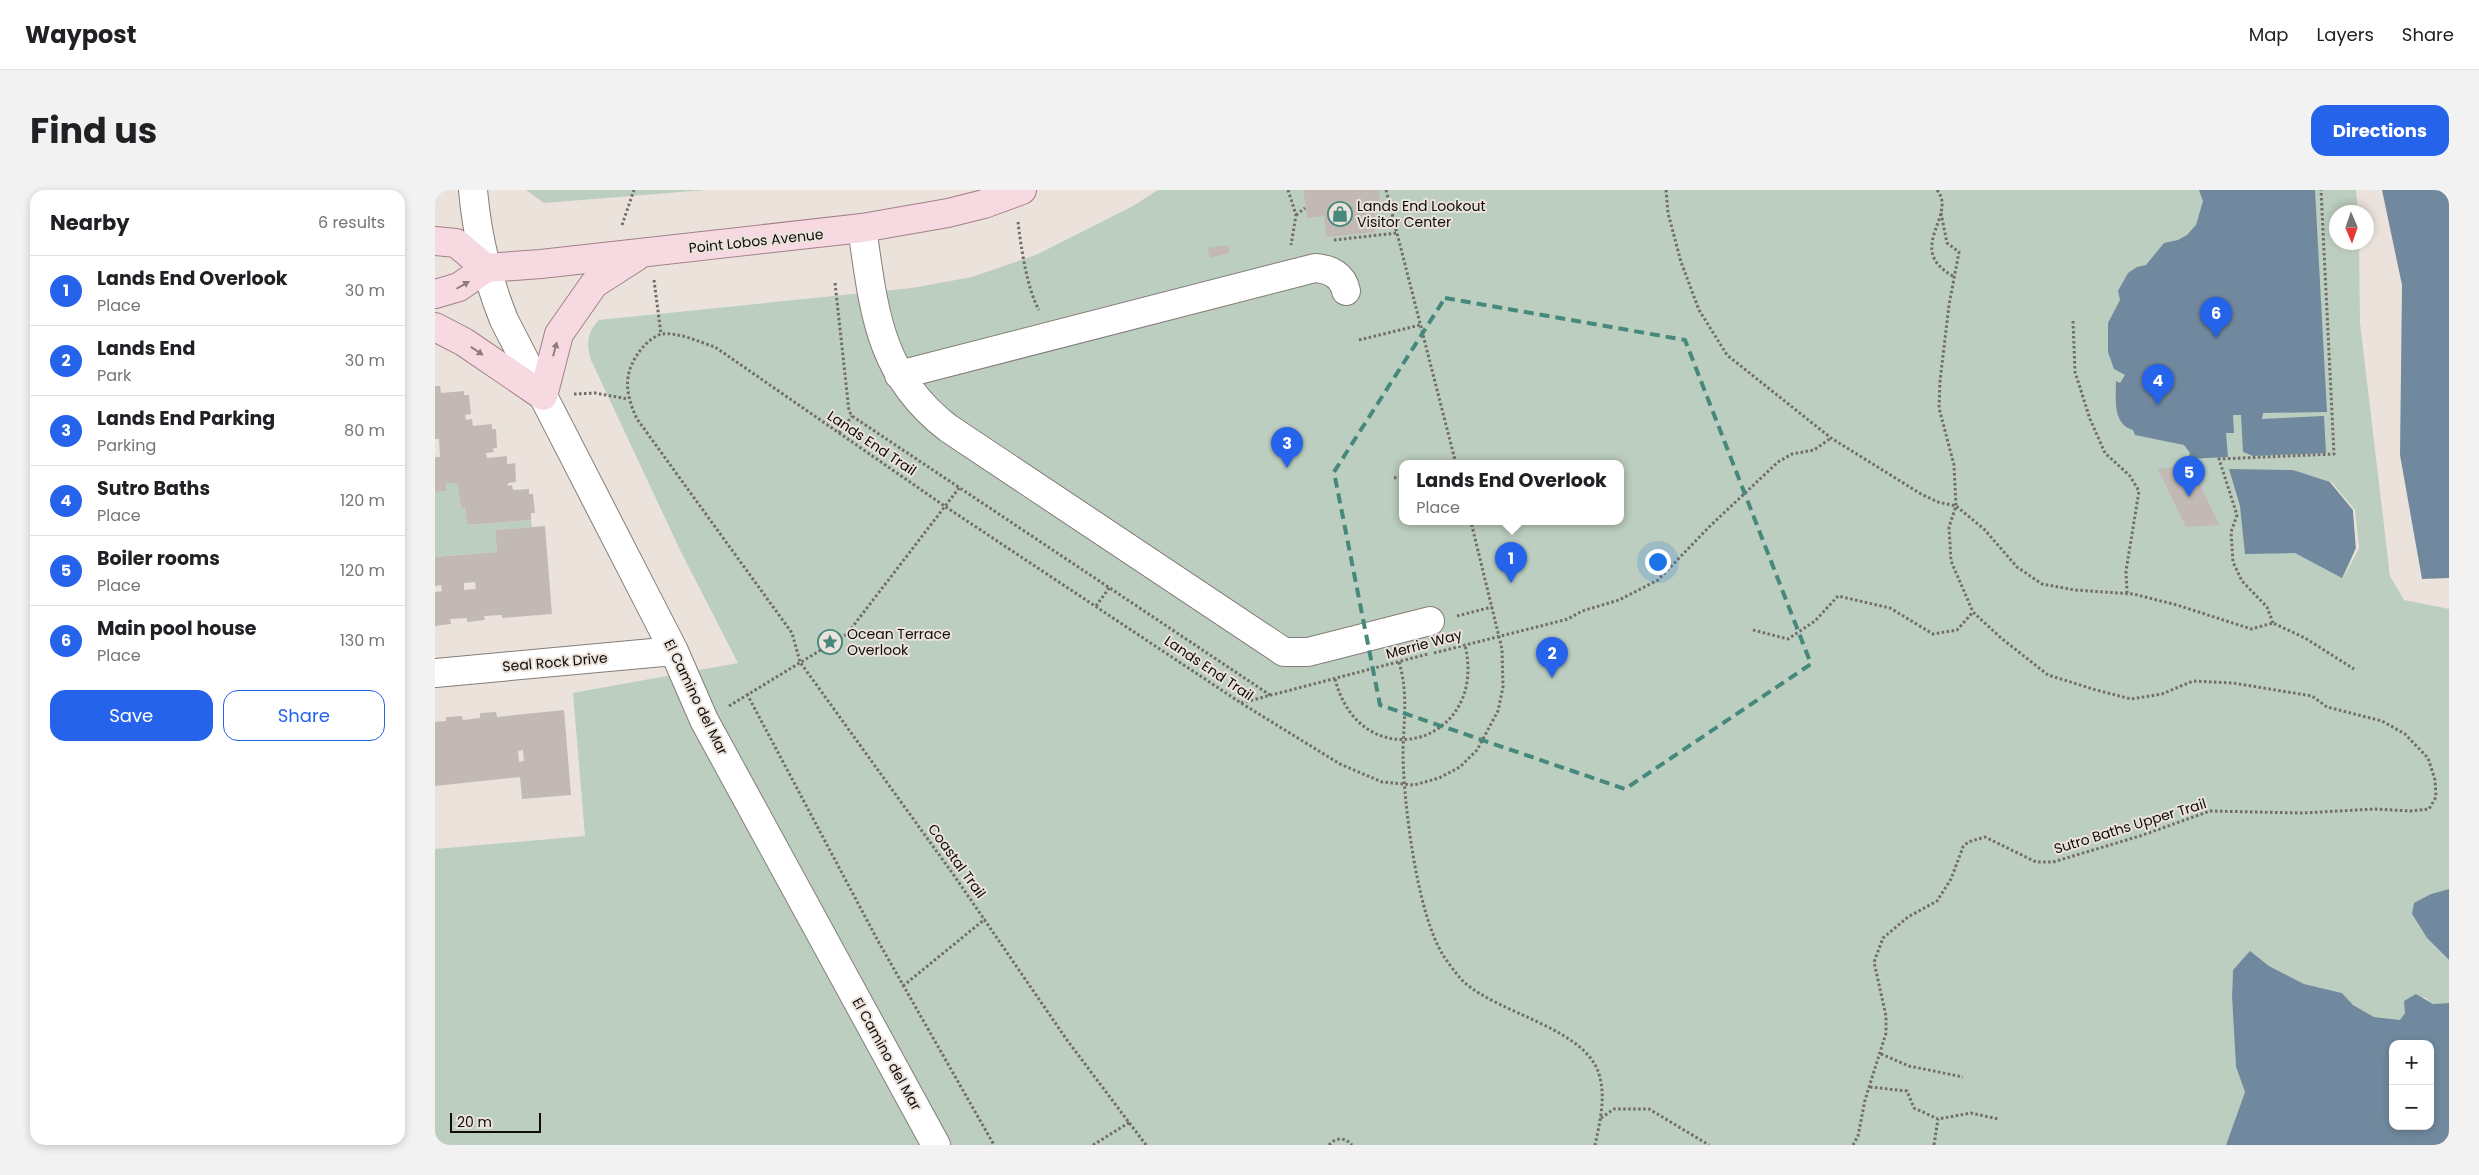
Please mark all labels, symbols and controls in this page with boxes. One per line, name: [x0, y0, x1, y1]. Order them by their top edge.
text: Waypost: [25, 18, 136, 51]
text: Map: [2249, 22, 2289, 47]
text: Layers: [2317, 22, 2374, 47]
text: Share: [2402, 22, 2454, 47]
button: Directions: [2311, 105, 2449, 156]
text: Find us: [30, 106, 157, 155]
place label: Lands End Lookout Visitor Center: [1357, 196, 1486, 232]
shop icon: Lands End Lookout Visitor Center: [1327, 201, 1353, 227]
north arrow: [2329, 205, 2374, 250]
text: Nearby: [50, 208, 130, 237]
text: 6 results: [318, 211, 385, 234]
street label: Point Lobos Avenue: [688, 224, 825, 258]
text: Lands End Overlook: [97, 265, 288, 292]
text: 1: [63, 279, 69, 302]
text: 30 m: [345, 279, 385, 302]
one-way arrow: [455, 281, 470, 289]
text: Place: [97, 294, 141, 317]
pin: 6: [2200, 297, 2232, 338]
text: Lands End: [97, 335, 195, 362]
one-way arrow: [552, 341, 560, 356]
one-way arrow: [470, 346, 484, 356]
text: 2: [61, 349, 71, 372]
text: 30 m: [345, 349, 385, 372]
text: Park: [97, 364, 131, 387]
pin: 4: [2142, 364, 2174, 405]
text: Lands End Parking: [97, 405, 275, 432]
street label: Lands End Trail: [824, 406, 920, 480]
text: 3: [61, 419, 71, 442]
text: 80 m: [344, 419, 385, 442]
pin: 3: [1271, 427, 1303, 468]
text: Parking: [97, 434, 156, 457]
pin: 5: [2173, 456, 2205, 497]
popup: [1399, 460, 1624, 525]
text: Lands End Overlook: [1416, 467, 1607, 494]
text: Sutro Baths: [97, 475, 210, 502]
text: 4: [61, 489, 71, 512]
text: 120 m: [340, 489, 385, 512]
text: Place: [1416, 496, 1460, 519]
text: Place: [97, 504, 141, 527]
pin: 1: [1495, 542, 1527, 583]
text: Boiler rooms: [97, 545, 220, 572]
your location: [1645, 549, 1671, 575]
text: 5: [61, 559, 71, 582]
text: 120 m: [340, 559, 385, 582]
text: Place: [97, 574, 141, 597]
text: Main pool house: [97, 615, 257, 642]
place label: Ocean Terrace Overlook: [847, 624, 951, 660]
street label: Merrie Way: [1384, 624, 1464, 664]
text: 6: [61, 629, 71, 652]
text: 130 m: [340, 629, 385, 652]
place icon: Ocean Terrace Overlook: [817, 629, 843, 655]
street label: Lands End Trail: [1161, 631, 1257, 705]
street label: El Camino del Mar: [659, 636, 733, 758]
pin: 2: [1536, 637, 1568, 678]
text: Place: [97, 644, 141, 667]
street label: Seal Rock Drive: [502, 647, 609, 677]
button: Save: [50, 690, 213, 741]
button: Share: [223, 690, 385, 741]
street label: Sutro Baths Upper Trail: [2051, 793, 2209, 859]
street label: Coastal Trail: [923, 820, 991, 902]
street label: El Camino del Mar: [848, 994, 926, 1114]
map controls: [2389, 1040, 2434, 1130]
button: +: [2389, 1040, 2434, 1085]
button: −: [2389, 1085, 2434, 1130]
scale bar: [450, 1110, 541, 1133]
text: 20 m: [457, 1112, 492, 1132]

